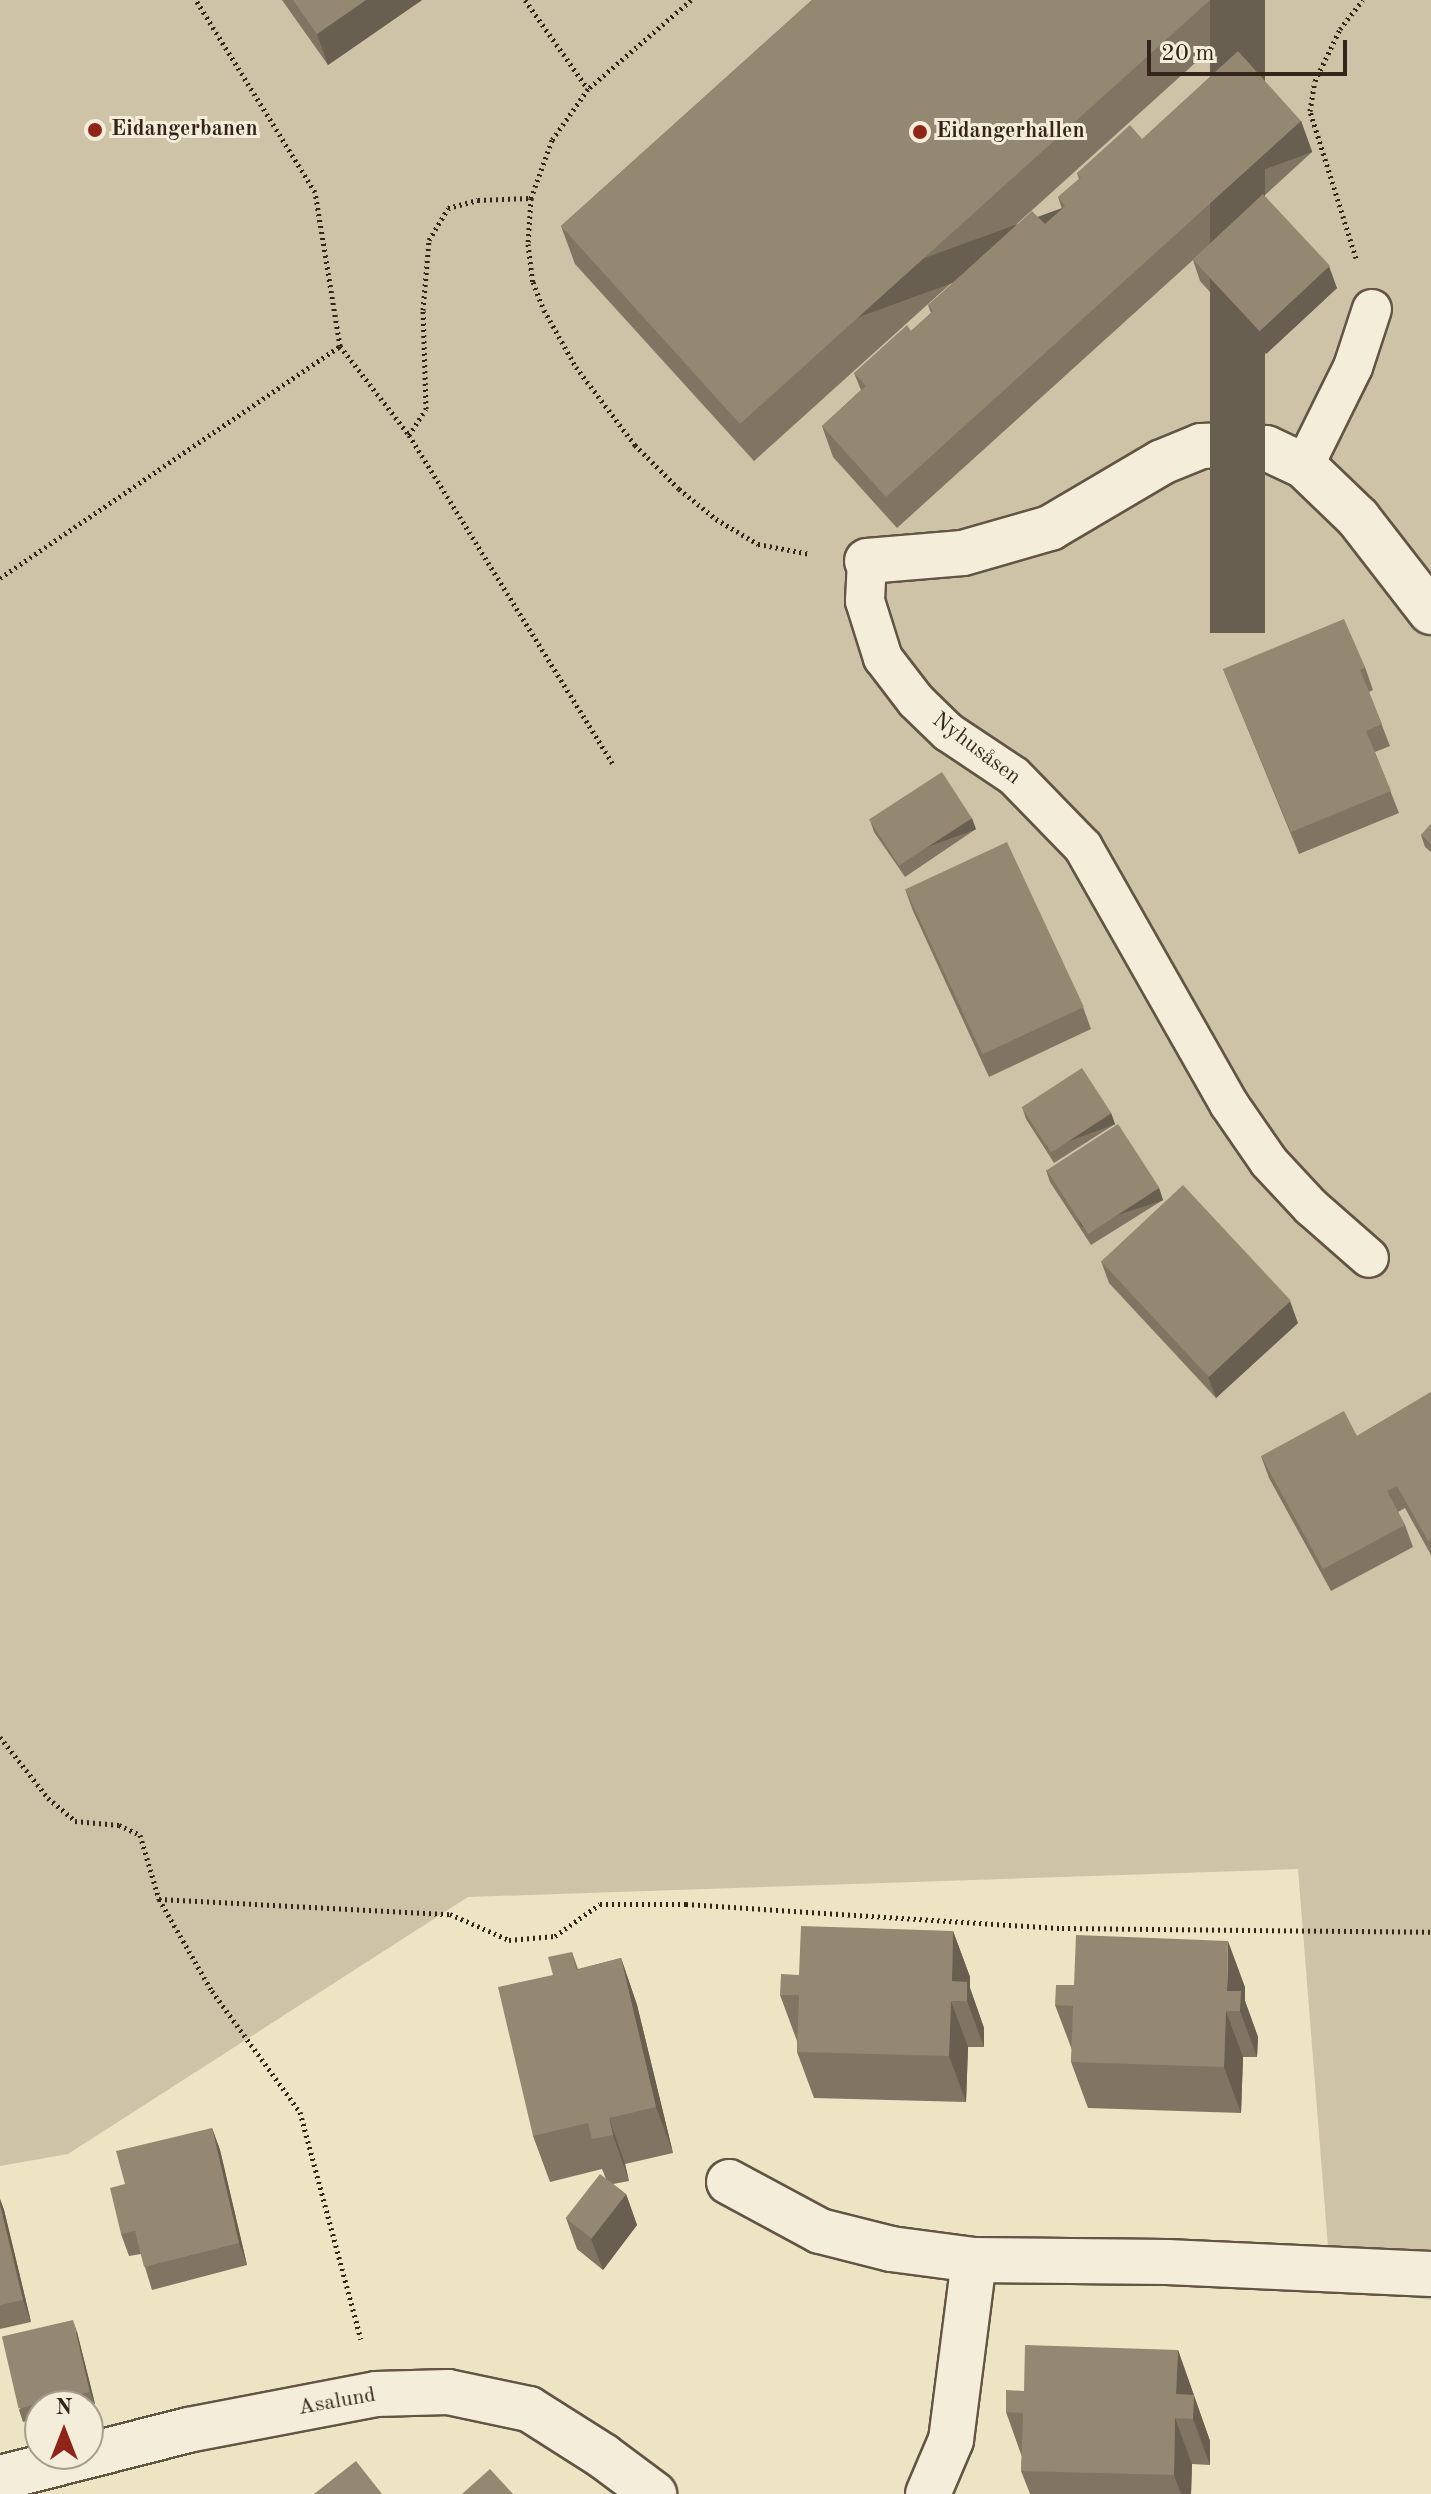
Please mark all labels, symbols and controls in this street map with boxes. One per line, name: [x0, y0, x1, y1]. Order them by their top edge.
scale bar: [1151, 24, 1351, 74]
text: 20 m: [1161, 42, 1215, 66]
place label: Eidangerbanen: [111, 117, 258, 143]
place label: Eidangerhallen: [936, 119, 1085, 145]
marker: Eidangerbanen: [86, 121, 104, 139]
marker: Eidangerhallen: [911, 123, 929, 141]
street label: Nyhusåsen: [926, 707, 1026, 791]
street label: Asalund: [296, 2382, 378, 2422]
north arrow: [24, 2390, 104, 2470]
text: N: [56, 2397, 72, 2419]

